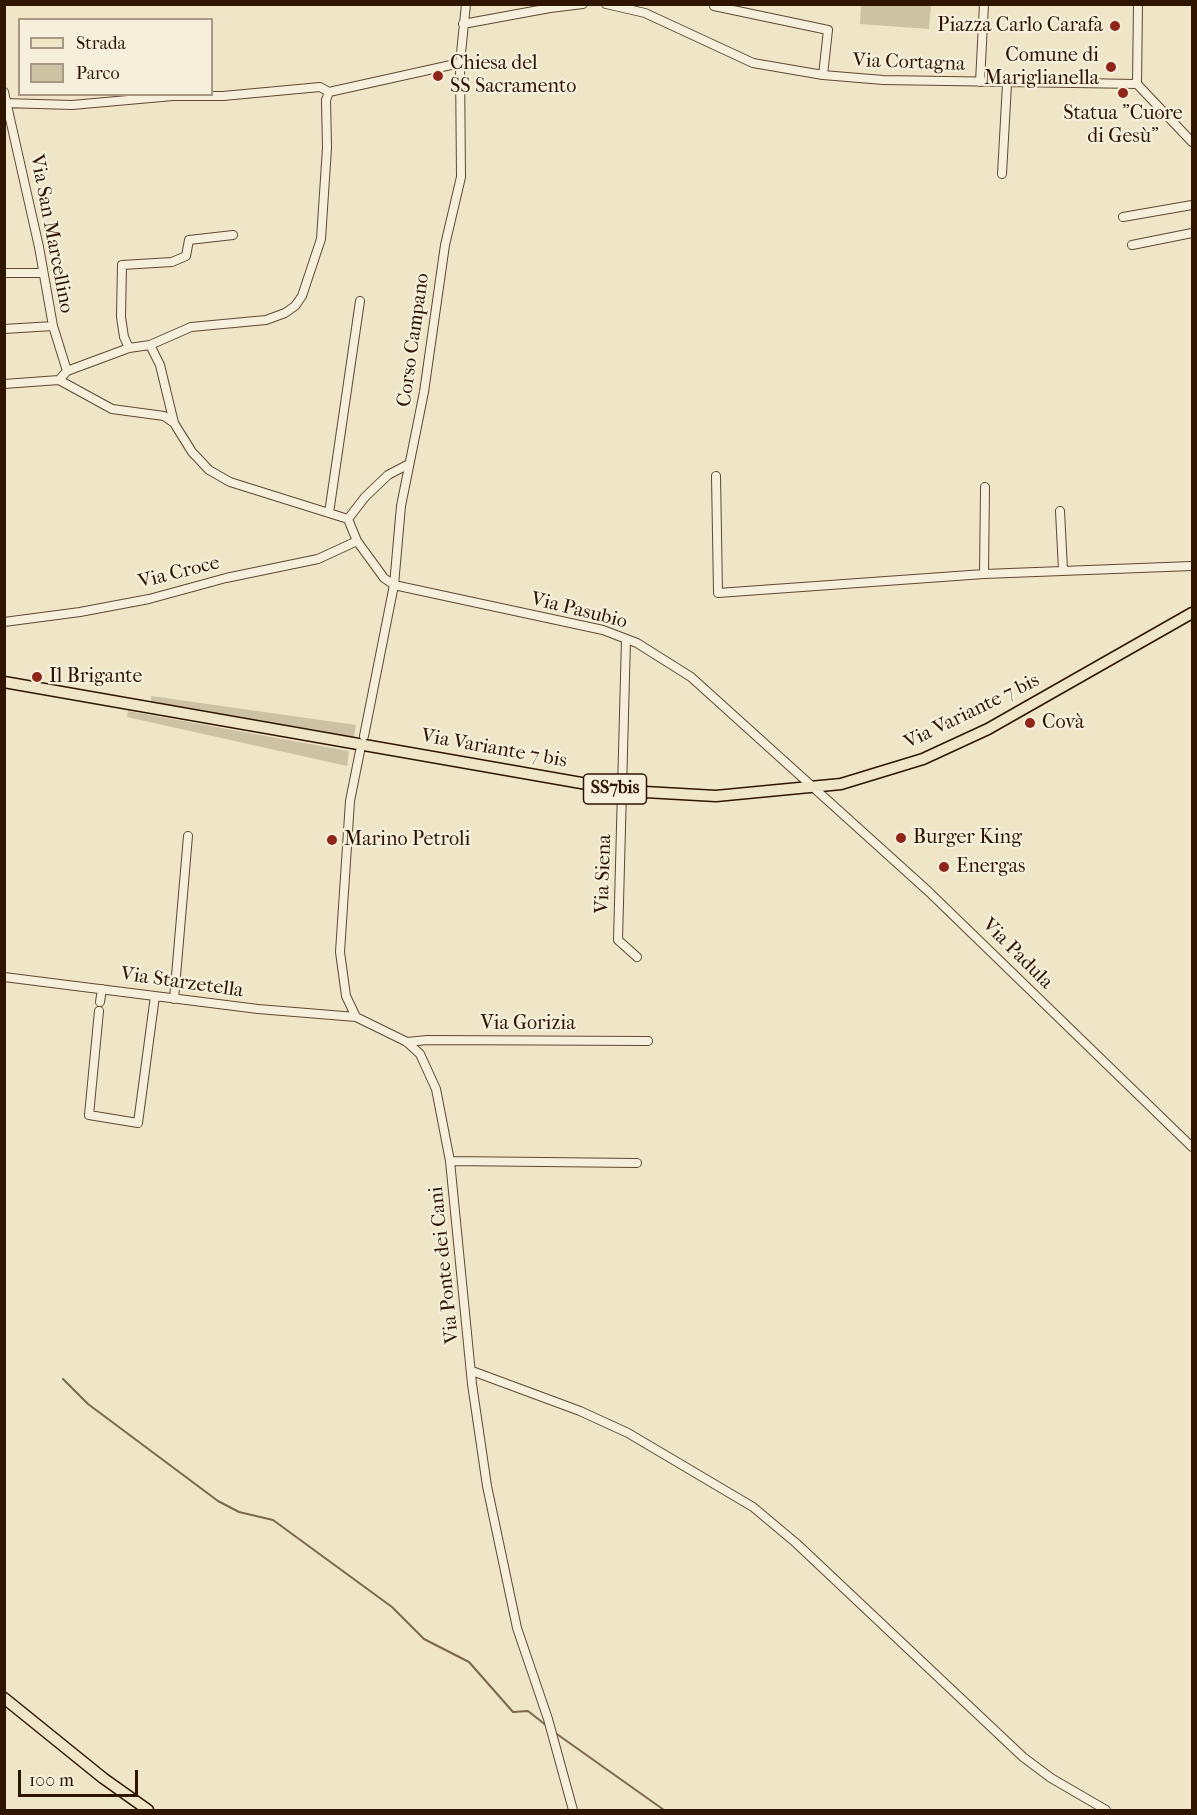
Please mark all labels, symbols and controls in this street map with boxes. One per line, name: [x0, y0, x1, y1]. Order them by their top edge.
place label: Piazza Carlo Carafa: [937, 14, 1103, 38]
legend: [18, 18, 213, 96]
marker: Piazza Carlo Carafa: [1108, 19, 1122, 33]
text: Strada: [76, 33, 126, 54]
place label: Comune di Mariglianella: [984, 44, 1099, 91]
street label: Via Cortagna: [852, 49, 966, 77]
place label: Chiesa del SS Sacramento: [450, 52, 576, 99]
marker: Comune di Mariglianella: [1104, 60, 1118, 74]
text: Parco: [76, 63, 120, 84]
marker: Chiesa del SS Sacramento: [431, 69, 445, 83]
marker: Statua "Cuore di Gesù": [1116, 86, 1130, 100]
place label: Statua "Cuore di Gesù": [1063, 102, 1183, 149]
street label: Via San Marcellino: [24, 153, 78, 315]
street label: Corso Campano: [393, 272, 435, 408]
street label: Via Croce: [136, 551, 222, 595]
street label: Via Pasubio: [528, 587, 630, 635]
place label: Il Brigante: [49, 665, 142, 689]
street label: Via Variante 7 bis: [900, 669, 1044, 755]
marker: Il Brigante: [30, 670, 44, 684]
place label: Covà: [1042, 711, 1084, 735]
marker: Covà: [1023, 716, 1037, 730]
street label: Via Variante 7 bis: [419, 724, 569, 774]
road number: SS7bis: [584, 774, 646, 804]
place label: Burger King: [913, 826, 1022, 850]
place label: Marino Petroli: [344, 828, 470, 852]
marker: Burger King: [894, 831, 908, 845]
marker: Marino Petroli: [325, 833, 339, 847]
street label: Via Siena: [591, 834, 617, 914]
place label: Energas: [956, 855, 1025, 879]
marker: Energas: [937, 860, 951, 874]
street label: Via Padula: [977, 914, 1057, 994]
street label: Via Starzetella: [119, 963, 245, 1003]
street label: Via Gorizia: [481, 1012, 575, 1036]
street label: Via Ponte dei Cani: [425, 1185, 465, 1345]
scale bar: [21, 1758, 141, 1796]
text: 100 m: [29, 1770, 74, 1791]

